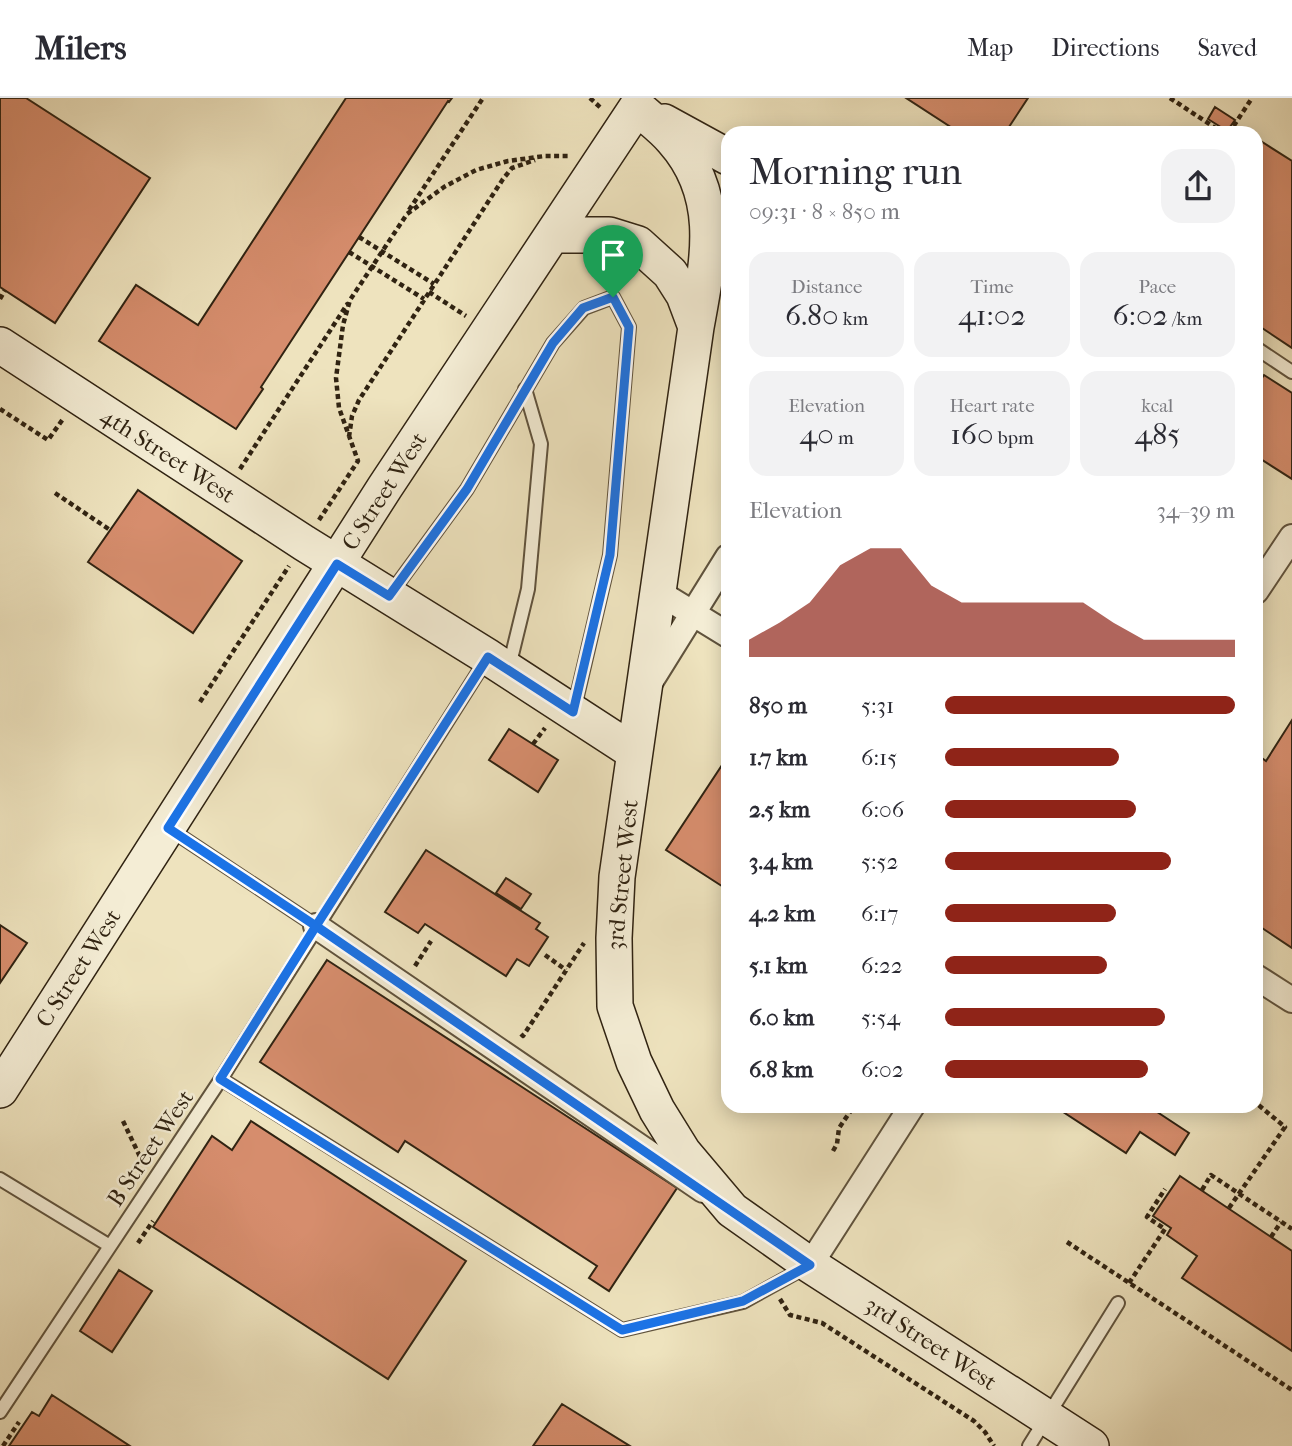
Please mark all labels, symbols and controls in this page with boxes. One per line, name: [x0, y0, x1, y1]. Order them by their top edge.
text: Milers: [35, 29, 126, 68]
text: Map: [967, 34, 1013, 62]
text: Directions: [1051, 34, 1159, 62]
text: Saved: [1197, 34, 1257, 62]
text: Morning run: [749, 149, 962, 194]
button: share: [1161, 149, 1235, 223]
text: 09:31 · 8 × 850 m: [749, 198, 900, 225]
pin: [583, 225, 643, 297]
icon: arrive: [594, 236, 632, 274]
text: Distance: [791, 276, 862, 298]
text: Time: [970, 276, 1014, 298]
text: Pace: [1138, 276, 1176, 298]
text: 6.80: [785, 298, 839, 333]
text: 41:02: [958, 298, 1026, 333]
text: 6:02: [1112, 298, 1168, 333]
text: km: [839, 308, 868, 330]
text: /km: [1168, 308, 1202, 330]
text: Elevation: [788, 395, 865, 417]
text: Heart rate: [949, 395, 1035, 417]
text: kcal: [1141, 395, 1173, 417]
street label: 4th Street West: [96, 402, 240, 509]
text: 40: [800, 417, 834, 452]
text: 160: [950, 417, 994, 452]
text: 485: [1134, 417, 1180, 452]
street label: C Street West: [336, 427, 433, 555]
text: m: [834, 427, 854, 449]
text: bpm: [994, 427, 1034, 449]
text: Elevation: [749, 497, 842, 524]
text: 34–39 m: [1156, 497, 1235, 524]
text: 850 m: [749, 692, 807, 719]
text: 5:31: [861, 692, 894, 719]
text: 1.7 km: [749, 744, 807, 771]
text: 6:15: [861, 744, 897, 771]
text: 2.5 km: [749, 796, 810, 823]
text: 6:06: [861, 796, 904, 823]
street label: 3rd Street West: [601, 798, 644, 952]
text: 3.4 km: [749, 848, 813, 875]
text: 5:52: [861, 848, 898, 875]
text: 4.2 km: [749, 900, 815, 927]
text: 6:17: [861, 900, 898, 927]
street label: C Street West: [30, 904, 127, 1032]
text: 5.1 km: [749, 952, 807, 979]
text: 6:22: [861, 952, 903, 979]
text: 6.0 km: [749, 1004, 814, 1031]
text: 5:54: [861, 1004, 900, 1031]
text: 6.8 km: [749, 1056, 813, 1083]
text: 6:02: [861, 1056, 904, 1083]
street label: B Street West: [102, 1085, 199, 1212]
street label: 3rd Street West: [860, 1291, 1001, 1396]

